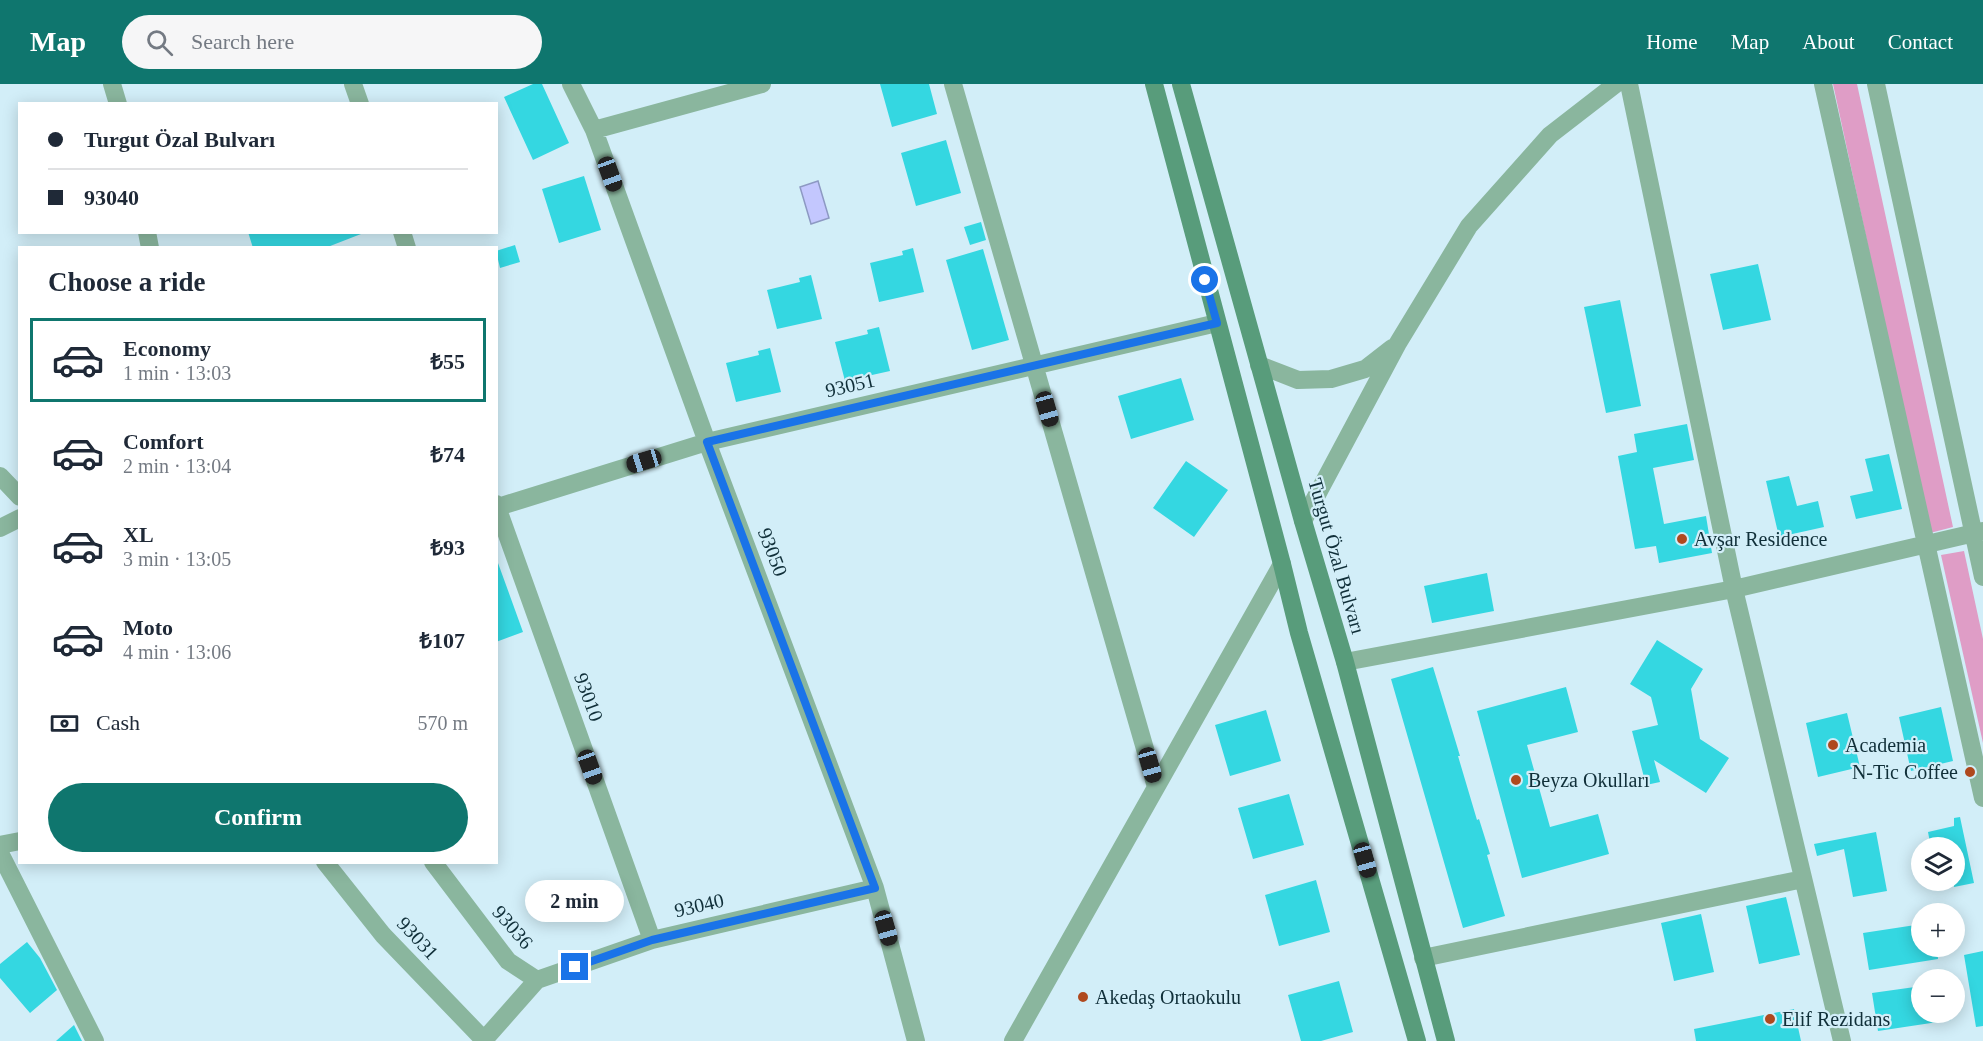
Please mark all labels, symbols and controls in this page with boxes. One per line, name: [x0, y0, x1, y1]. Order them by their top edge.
search box: [122, 15, 542, 69]
text: Map: [30, 26, 86, 57]
icon: search: [143, 26, 176, 59]
text: Search here: [191, 29, 294, 54]
text: Home: [1646, 30, 1698, 54]
text: Map: [1731, 30, 1769, 54]
text: About: [1802, 30, 1855, 54]
text: Contact: [1888, 30, 1953, 54]
text: Turgut Özal Bulvarı: [84, 127, 275, 152]
car: [595, 154, 625, 194]
text: 93040: [84, 185, 139, 210]
route start: [1191, 266, 1218, 293]
text: Choose a ride: [48, 267, 206, 297]
icon: car: [51, 333, 105, 387]
text: Economy: [123, 336, 211, 361]
text: ₺55: [430, 349, 465, 374]
text: 1 min · 13:03: [123, 362, 231, 384]
street label: 93051: [823, 369, 877, 401]
car: [1033, 389, 1061, 429]
icon: car: [51, 426, 105, 480]
text: Comfort: [123, 429, 204, 454]
text: ₺74: [430, 442, 465, 467]
car: [624, 447, 664, 475]
text: 2 min · 13:04: [123, 455, 231, 477]
street label: Turgut Özal Bulvarı: [1303, 476, 1370, 637]
icon: car: [51, 519, 105, 573]
text: XL: [123, 522, 154, 547]
street label: 93050: [754, 525, 792, 579]
place label: Avşar Residence: [1694, 528, 1828, 551]
marker: Avşar Residence: [1675, 532, 1689, 546]
text: ₺93: [430, 535, 465, 560]
text: 3 min · 13:05: [123, 548, 231, 570]
icon: car: [51, 612, 105, 666]
text: Moto: [123, 615, 173, 640]
text: ₺107: [419, 628, 465, 653]
text: 4 min · 13:06: [123, 641, 231, 663]
street label: 93010: [570, 670, 608, 724]
icon: cash: [48, 707, 81, 740]
text: Cash: [96, 710, 140, 735]
text: 570 m: [417, 712, 468, 734]
place label: Academia: [1845, 734, 1926, 756]
marker: Academia: [1826, 738, 1840, 752]
car: [1136, 745, 1164, 785]
car: [575, 747, 605, 787]
place label: N-Tic Coffee: [1852, 761, 1958, 783]
marker: N-Tic Coffee: [1963, 765, 1977, 779]
place label: Beyza Okulları: [1528, 769, 1650, 792]
marker: Beyza Okulları: [1509, 773, 1523, 787]
button: Confirm: [48, 783, 468, 852]
map controls: [1911, 837, 1965, 1023]
button: layers: [1911, 837, 1965, 891]
car: [1351, 840, 1379, 880]
callout: 2 min: [526, 880, 624, 922]
street label: 93040: [672, 889, 726, 921]
text: 2 min: [550, 890, 599, 912]
street label: 93036: [488, 901, 538, 953]
button: +: [1911, 903, 1965, 957]
car: [872, 908, 900, 948]
street label: 93031: [393, 912, 443, 964]
route end: [561, 953, 588, 980]
button: −: [1911, 969, 1965, 1023]
place label: Akedaş Ortaokulu: [1095, 986, 1241, 1009]
marker: Akedaş Ortaokulu: [1076, 990, 1090, 1004]
place label: Elif Rezidans: [1782, 1008, 1891, 1030]
marker: Elif Rezidans: [1763, 1012, 1777, 1026]

